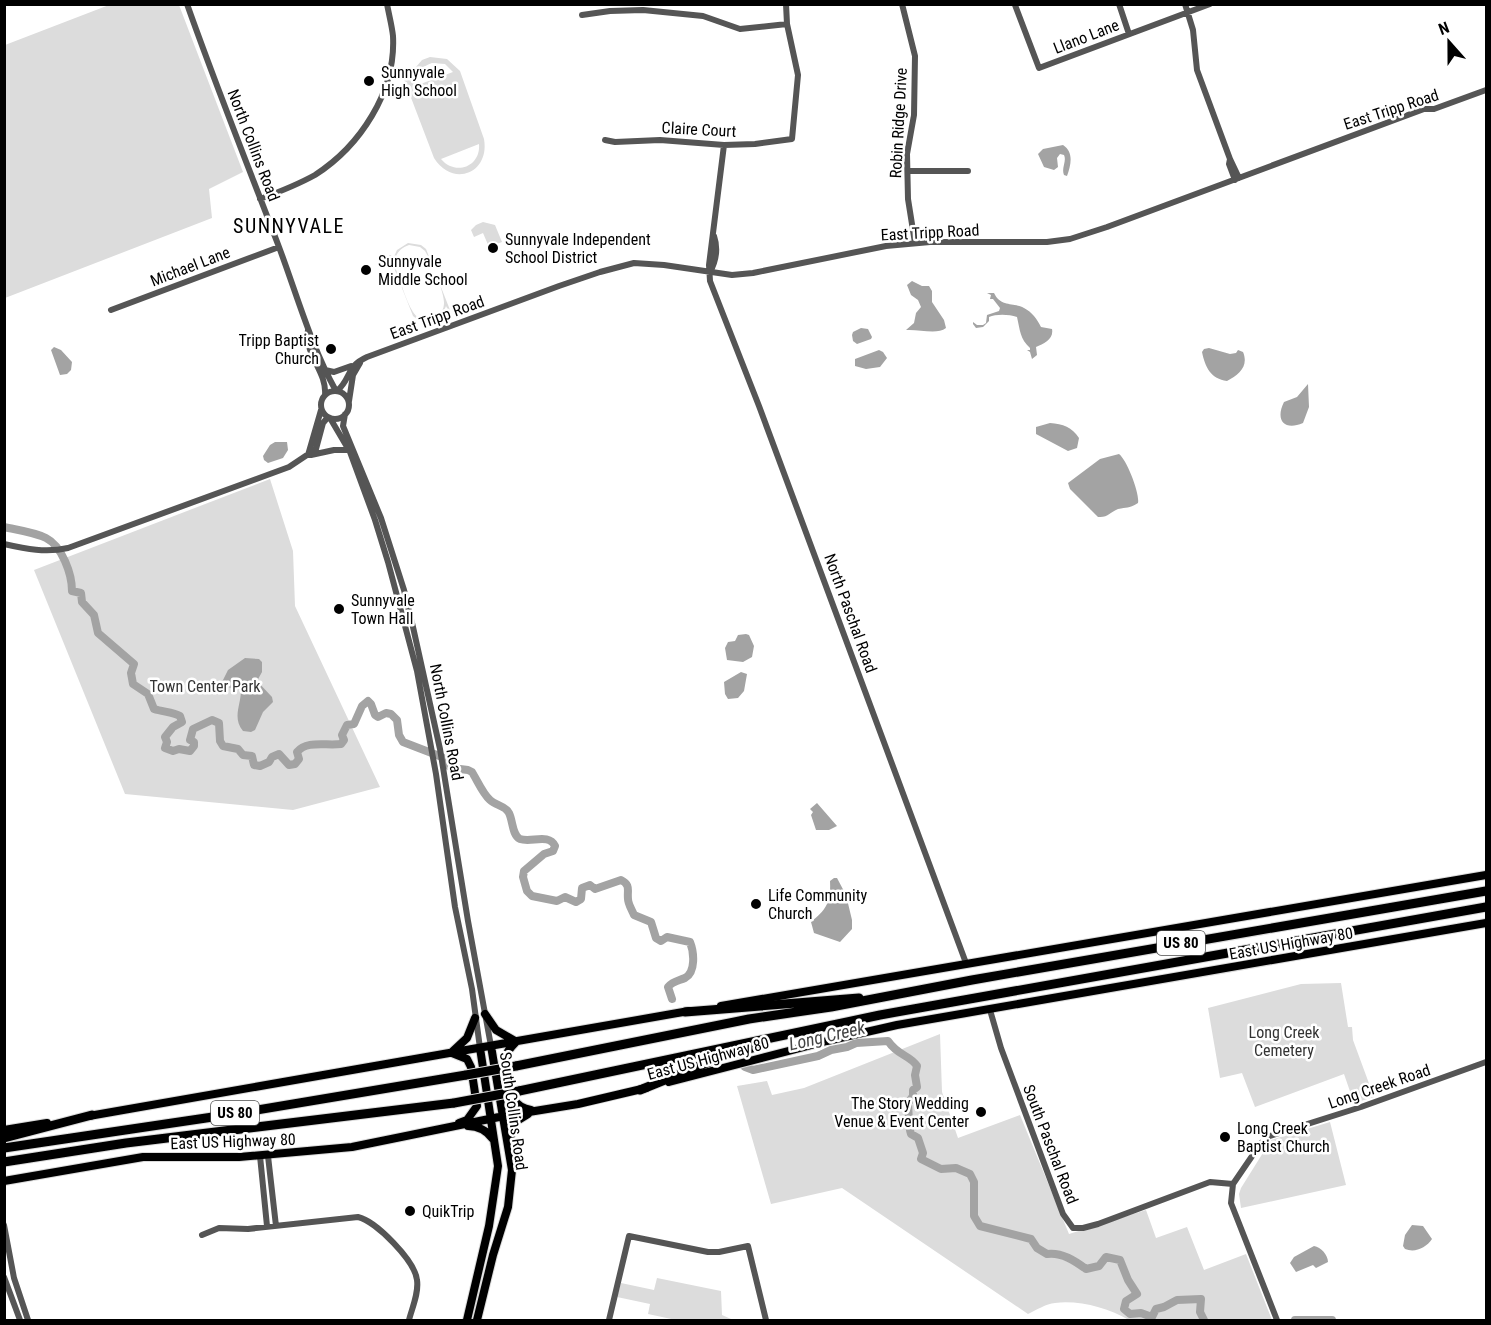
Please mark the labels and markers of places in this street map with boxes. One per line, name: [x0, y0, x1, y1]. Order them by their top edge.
place label: Sunnyvale High School: [381, 63, 457, 100]
marker: Sunnyvale High School: [362, 74, 376, 88]
place label: Sunnyvale Independent School District: [505, 230, 651, 267]
marker: Sunnyvale Independent School District: [486, 241, 500, 255]
place label: Sunnyvale Middle School: [378, 252, 468, 289]
marker: Sunnyvale Middle School: [359, 263, 373, 277]
place label: Tripp Baptist Church: [239, 331, 319, 368]
marker: Tripp Baptist Church: [324, 342, 338, 356]
place label: Sunnyvale Town Hall: [351, 591, 415, 628]
marker: Sunnyvale Town Hall: [332, 602, 346, 616]
place label: Life Community Church: [768, 886, 867, 923]
marker: Life Community Church: [749, 897, 763, 911]
place label: The Story Wedding Venue & Event Center: [834, 1094, 969, 1131]
marker: The Story Wedding Venue & Event Center: [974, 1105, 988, 1119]
place label: Long Creek Baptist Church: [1237, 1119, 1330, 1156]
marker: Long Creek Baptist Church: [1218, 1130, 1232, 1144]
place label: QuikTrip: [422, 1202, 475, 1221]
marker: QuikTrip: [403, 1204, 417, 1218]

